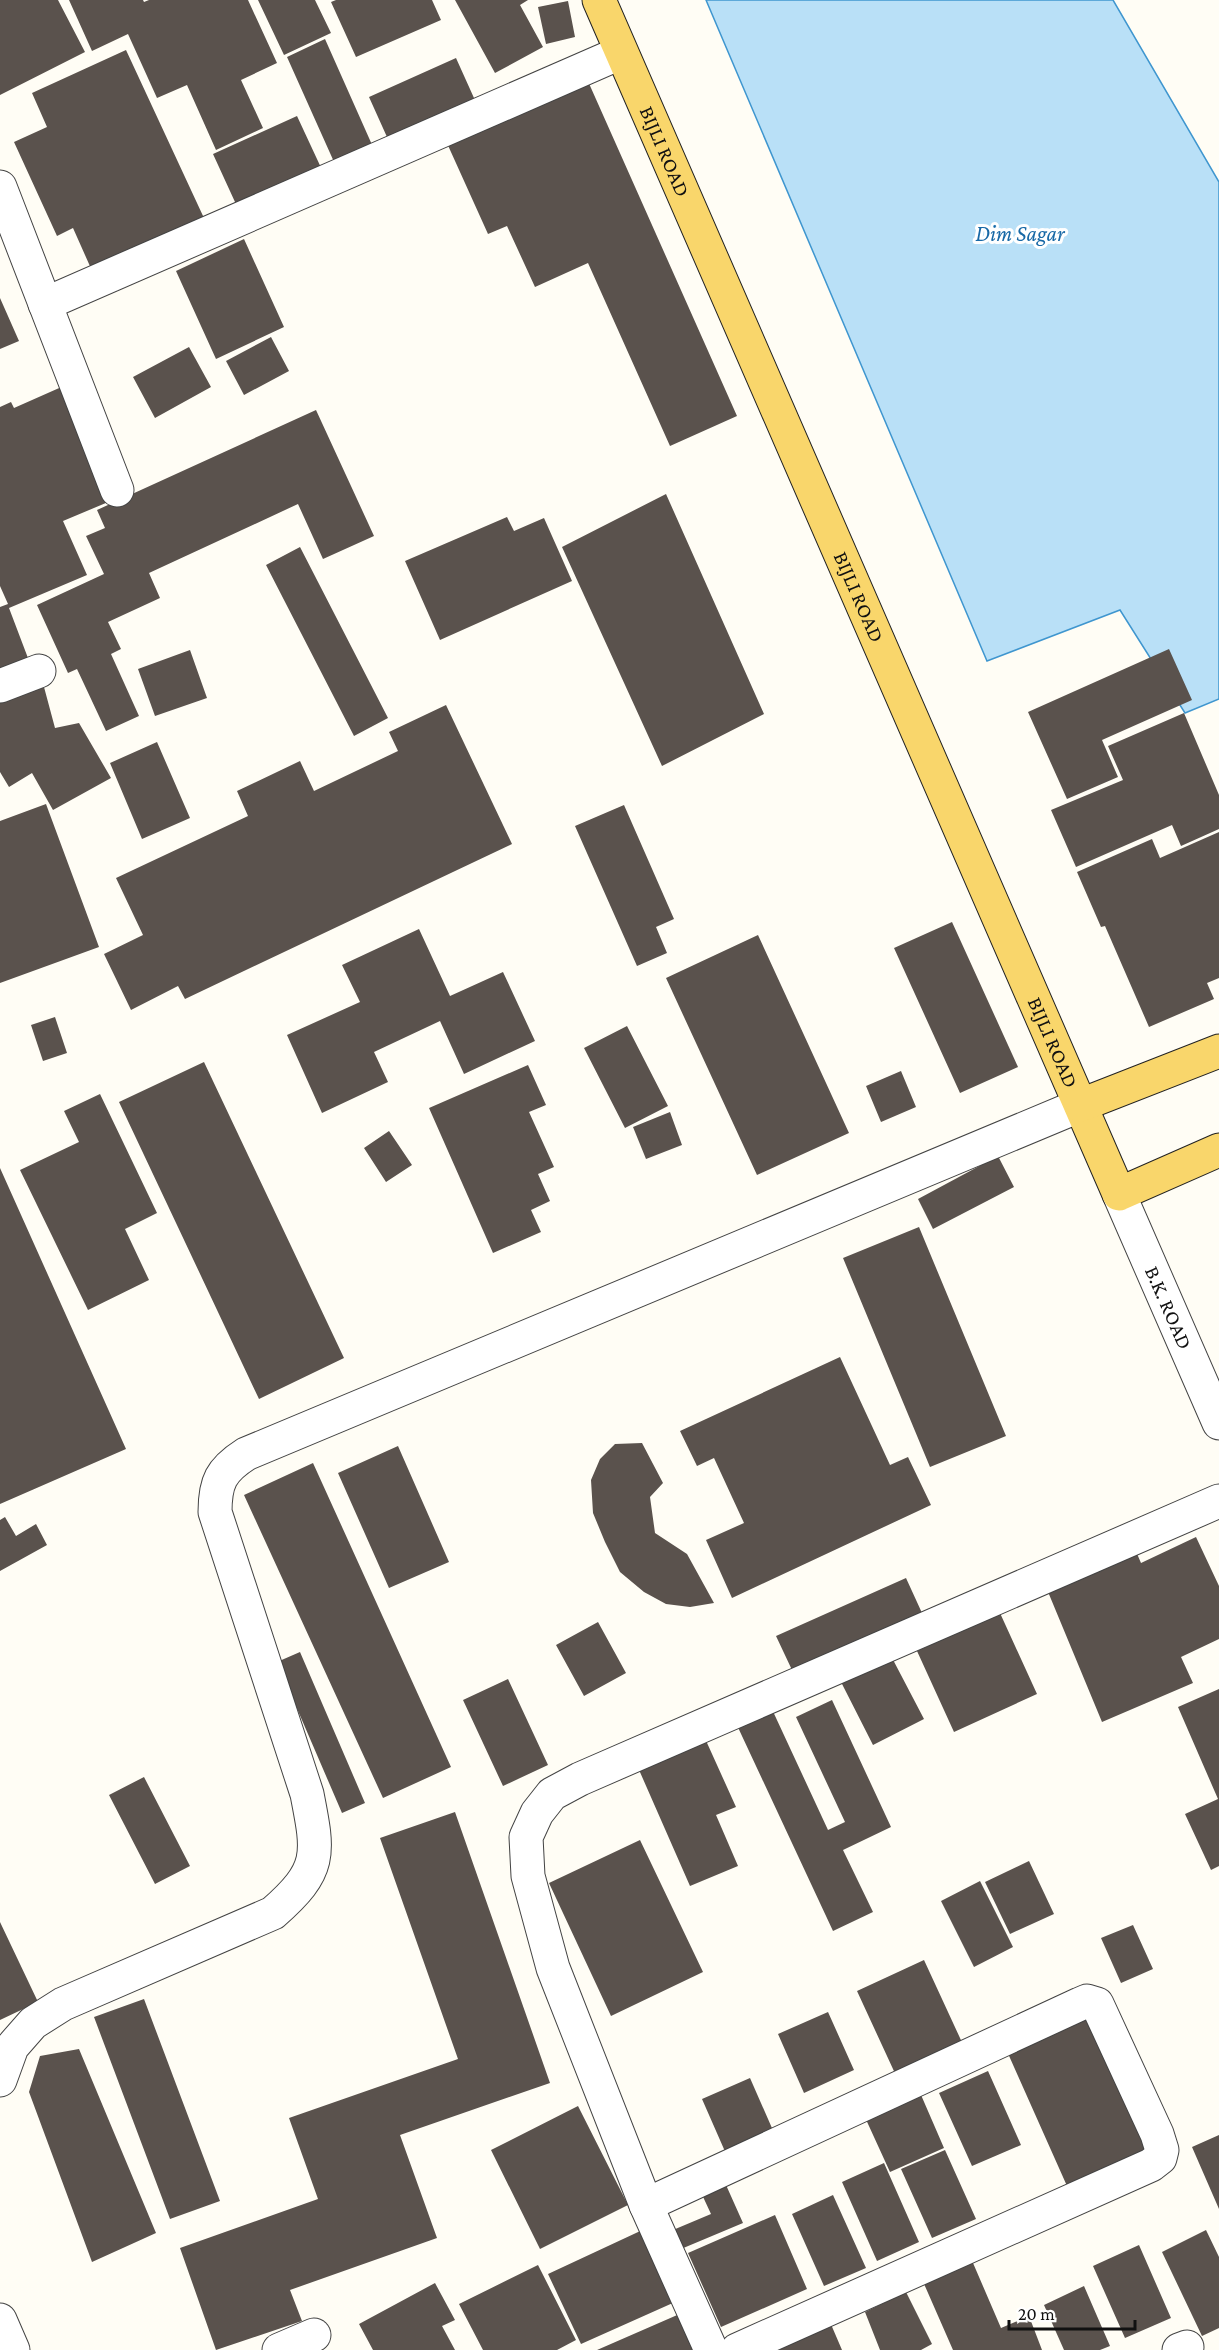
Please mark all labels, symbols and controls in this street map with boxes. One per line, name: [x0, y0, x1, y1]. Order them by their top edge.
street label: BIJLI ROAD: [635, 102, 695, 200]
water label: Dim Sagar: [975, 221, 1066, 246]
street label: BIJLI ROAD: [829, 548, 889, 646]
street label: BIJLI ROAD: [1023, 993, 1083, 1091]
street label: B.K. ROAD: [1140, 1262, 1197, 1353]
scale bar: [1009, 2293, 1135, 2331]
text: 20 m: [1018, 2304, 1055, 2324]

